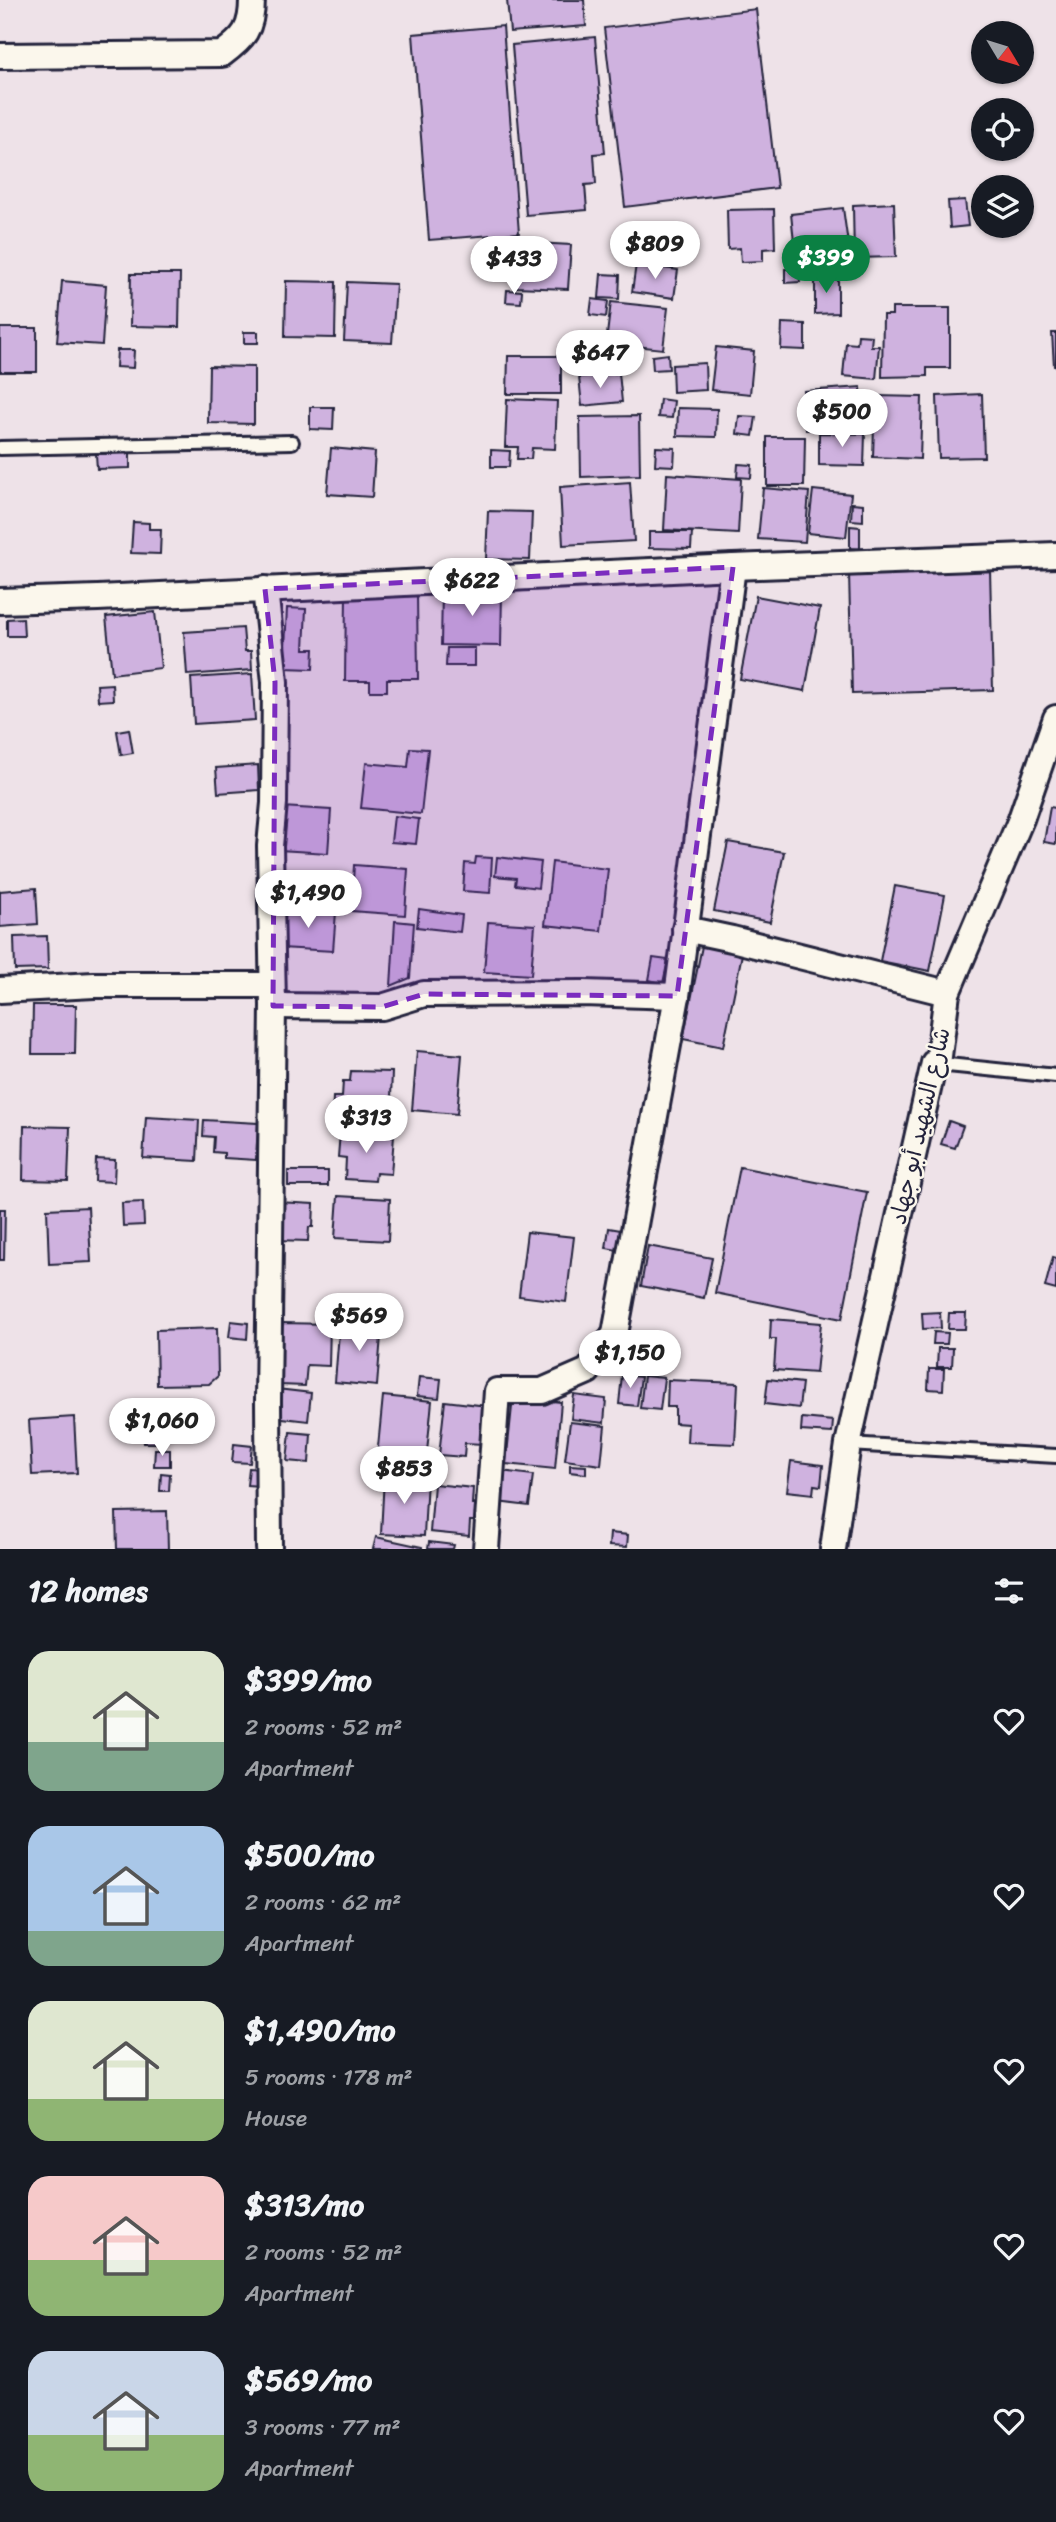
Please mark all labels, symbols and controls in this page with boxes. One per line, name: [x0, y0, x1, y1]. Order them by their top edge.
north arrow: [971, 21, 1034, 84]
map controls: [971, 21, 1034, 238]
button: locate: [971, 98, 1034, 161]
button: layers: [971, 175, 1034, 238]
pin: $809: [614, 222, 696, 281]
text: $809: [626, 223, 684, 264]
pin: $433: [473, 236, 555, 296]
pin: $399: [785, 236, 867, 295]
text: $399: [798, 237, 854, 278]
text: $433: [486, 238, 542, 279]
pin: $647: [559, 330, 641, 390]
text: $647: [572, 332, 628, 373]
pin: $500: [801, 390, 883, 449]
text: $500: [813, 391, 871, 432]
pin: $622: [431, 558, 513, 618]
text: $622: [444, 560, 500, 601]
pin: $1,490: [251, 870, 365, 930]
text: $1,490: [271, 872, 345, 913]
street label: شارع الشهيد أبو جهاد: [877, 1023, 963, 1229]
pin: $313: [325, 1096, 407, 1155]
text: $313: [341, 1097, 391, 1138]
pin: $569: [318, 1294, 400, 1353]
text: $569: [331, 1295, 387, 1336]
pin: $1,150: [573, 1330, 687, 1390]
text: $1,150: [595, 1332, 665, 1373]
pin: $1,060: [105, 1398, 219, 1458]
text: $1,060: [125, 1400, 199, 1441]
pin: $853: [363, 1446, 445, 1506]
text: $853: [376, 1448, 432, 1489]
text: 12 homes: [28, 1564, 148, 1618]
icon: filters: [990, 1572, 1028, 1610]
text: $399/mo: [245, 1653, 372, 1707]
icon: home: [84, 1679, 168, 1763]
icon: heart: [990, 1702, 1028, 1740]
text: 2 rooms · 52 m²: [245, 1707, 402, 1748]
text: Apartment: [245, 1748, 354, 1789]
text: $500/mo: [245, 1828, 375, 1882]
icon: home: [84, 1854, 168, 1938]
icon: heart: [990, 1877, 1028, 1915]
text: 2 rooms · 62 m²: [245, 1882, 401, 1923]
text: Apartment: [245, 1923, 354, 1964]
text: $1,490/mo: [245, 2003, 395, 2057]
icon: home: [84, 2029, 168, 2113]
icon: heart: [990, 2052, 1028, 2090]
text: 5 rooms · 178 m²: [245, 2057, 413, 2098]
text: House: [245, 2098, 307, 2139]
text: $313/mo: [245, 2178, 364, 2232]
icon: home: [84, 2204, 168, 2288]
icon: heart: [990, 2227, 1028, 2265]
text: 2 rooms · 52 m²: [245, 2232, 402, 2273]
text: Apartment: [245, 2273, 354, 2314]
text: $569/mo: [245, 2353, 372, 2407]
icon: home: [84, 2379, 168, 2463]
icon: heart: [990, 2402, 1028, 2440]
text: 3 rooms · 77 m²: [245, 2407, 401, 2448]
text: Apartment: [245, 2448, 354, 2489]

